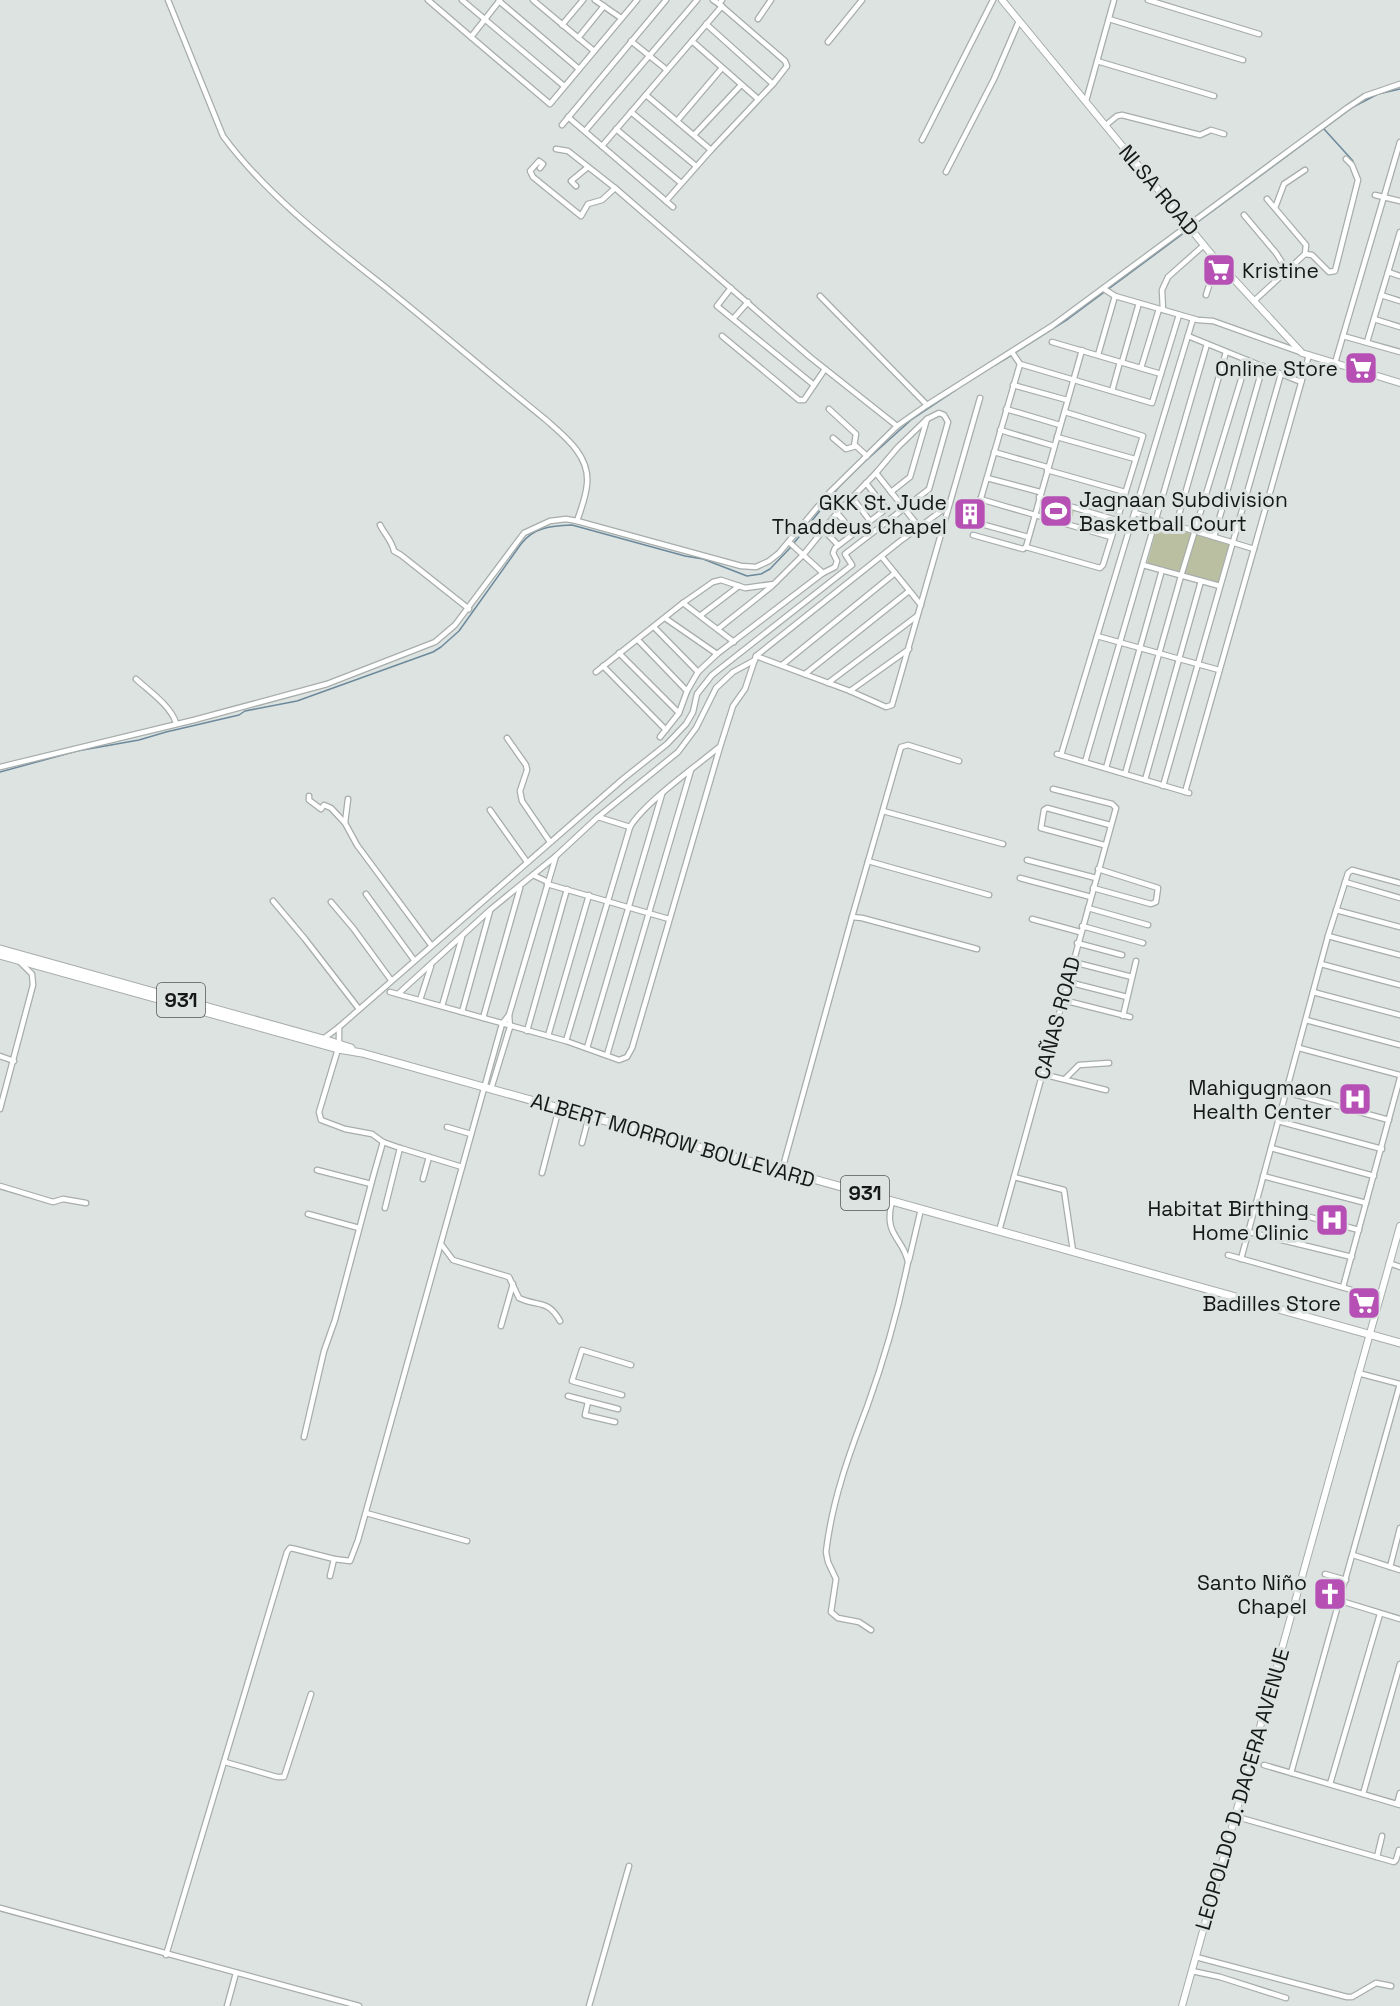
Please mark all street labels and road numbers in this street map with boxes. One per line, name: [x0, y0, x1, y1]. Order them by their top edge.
street label: NLSA ROAD: [1113, 139, 1205, 241]
street label: CAÑAS ROAD: [1028, 954, 1086, 1082]
road number: 931: [157, 983, 205, 1017]
street label: ALBERT MORROW BOULEVARD: [528, 1086, 818, 1194]
road number: 931: [841, 1176, 889, 1210]
street label: LEOPOLDO D. DACERA AVENUE: [1189, 1645, 1295, 1933]

